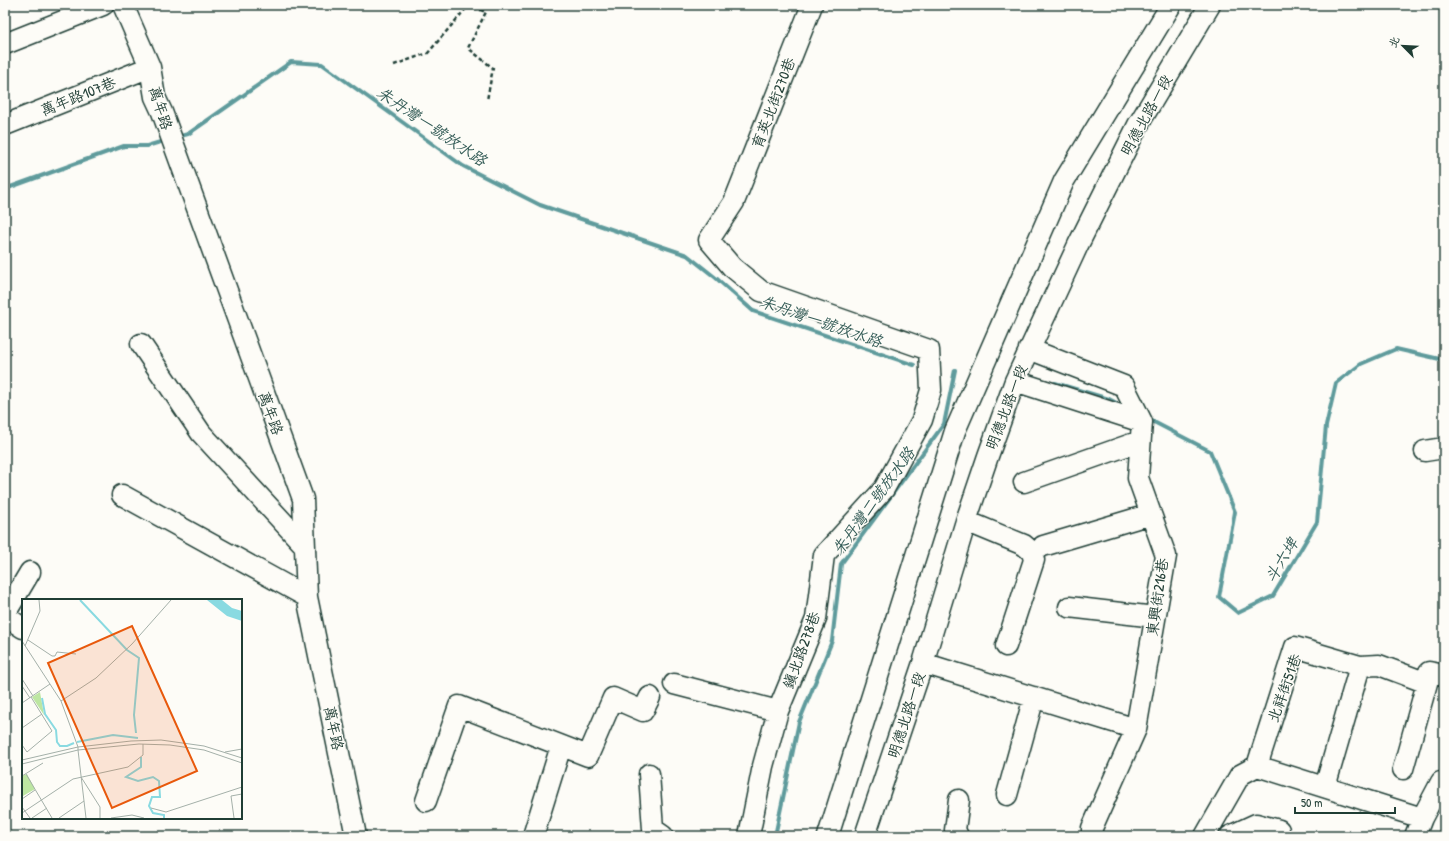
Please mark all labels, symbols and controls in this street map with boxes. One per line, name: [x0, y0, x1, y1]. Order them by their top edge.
north arrow: [1383, 26, 1423, 66]
text: 北: [1385, 34, 1402, 50]
street label: 育英北街270巷: [746, 54, 800, 152]
street label: 萬年路107巷: [37, 71, 119, 121]
street label: 明德北路一段: [1115, 71, 1177, 159]
water label: 朱丹灣一號放水路: [373, 81, 492, 171]
street label: 萬年路: [144, 83, 178, 133]
water label: 朱丹灣一號放水路: [757, 290, 886, 353]
street label: 明德北路一段: [980, 361, 1032, 453]
street label: 萬年路: [253, 388, 289, 438]
water label: 朱丹灣二號放水路: [826, 442, 920, 559]
water label: 斗六埤: [1259, 532, 1304, 586]
street label: 東興街216巷: [1141, 557, 1173, 637]
inset map: [22, 599, 242, 819]
street label: 鎮北路278巷: [777, 608, 825, 692]
street label: 北祥街51巷: [1262, 651, 1306, 725]
street label: 明德北路一段: [882, 669, 930, 761]
street label: 萬年路: [319, 704, 349, 752]
scale bar: [1295, 789, 1395, 815]
text: 50 m: [1301, 794, 1322, 811]

